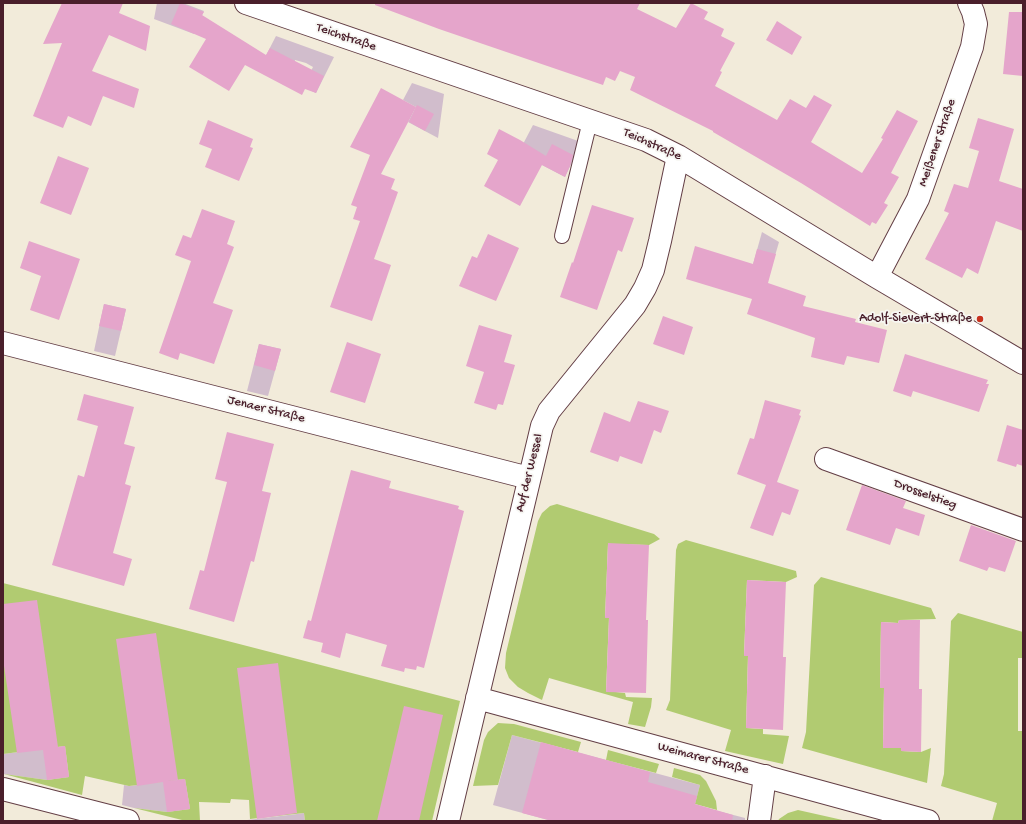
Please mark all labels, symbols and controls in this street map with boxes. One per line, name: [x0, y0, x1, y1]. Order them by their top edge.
street label: Teichstraße: [314, 20, 378, 56]
street label: Meißener Straße: [916, 97, 960, 189]
street label: Teichstraße: [620, 125, 684, 165]
place label: Adolf-Sievert-Straße: [859, 311, 972, 327]
marker: Adolf-Sievert-Straße: [975, 314, 985, 324]
street label: Jenaer Straße: [226, 393, 306, 427]
street label: Auf der Wessel: [513, 432, 547, 514]
street label: Drosselstieg: [891, 476, 959, 514]
street label: Weimarer Straße: [656, 739, 750, 779]

